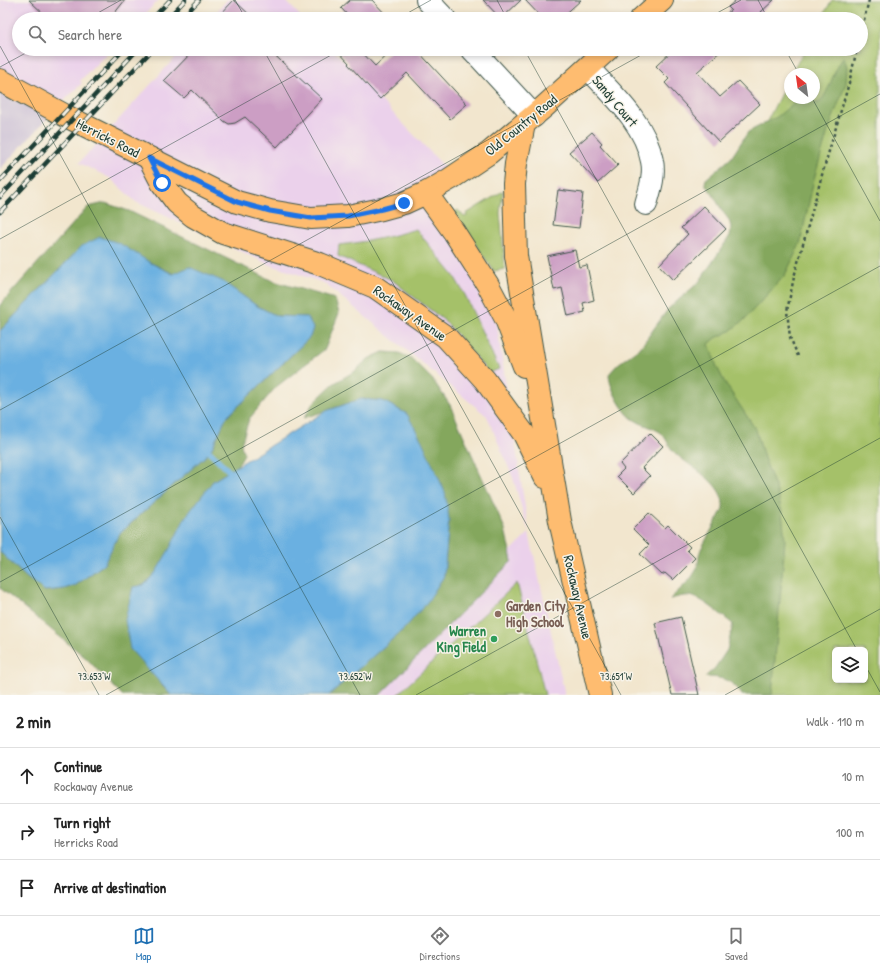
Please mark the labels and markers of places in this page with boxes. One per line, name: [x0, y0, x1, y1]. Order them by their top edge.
place label: Garden City High School: [506, 596, 566, 633]
marker: Garden City High School: [493, 609, 503, 619]
place label: Warren King Field: [437, 621, 487, 658]
marker: Warren King Field: [489, 634, 499, 644]

